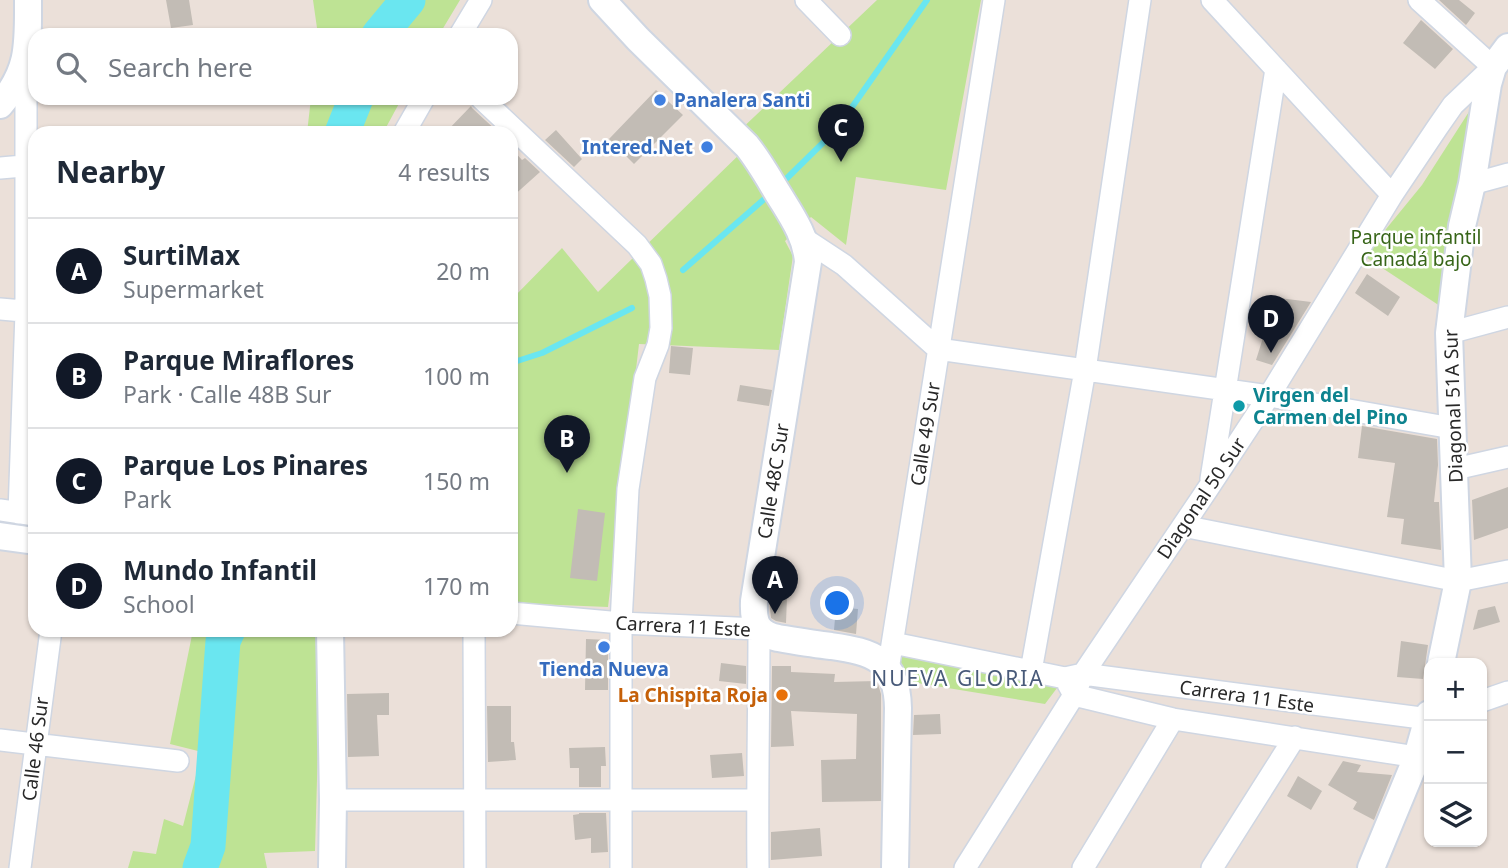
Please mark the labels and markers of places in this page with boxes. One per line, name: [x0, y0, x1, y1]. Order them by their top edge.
place label: Panalera Santi: [674, 87, 810, 113]
marker: Panalera Santi: [652, 92, 668, 108]
pin: C: [818, 104, 864, 162]
place label: Intered.Net: [582, 134, 693, 160]
marker: Intered.Net: [699, 139, 715, 155]
pin: D: [1248, 295, 1294, 353]
place label: Virgen del Carmen del Pino: [1253, 382, 1408, 430]
marker: Virgen del Carmen del Pino: [1231, 398, 1247, 414]
pin: B: [544, 415, 590, 473]
pin: A: [752, 556, 798, 614]
marker: Tienda Nueva: [596, 639, 612, 655]
place label: Tienda Nueva: [539, 656, 669, 682]
place label: La Chispita Roja: [618, 682, 768, 708]
marker: La Chispita Roja: [774, 687, 790, 703]

